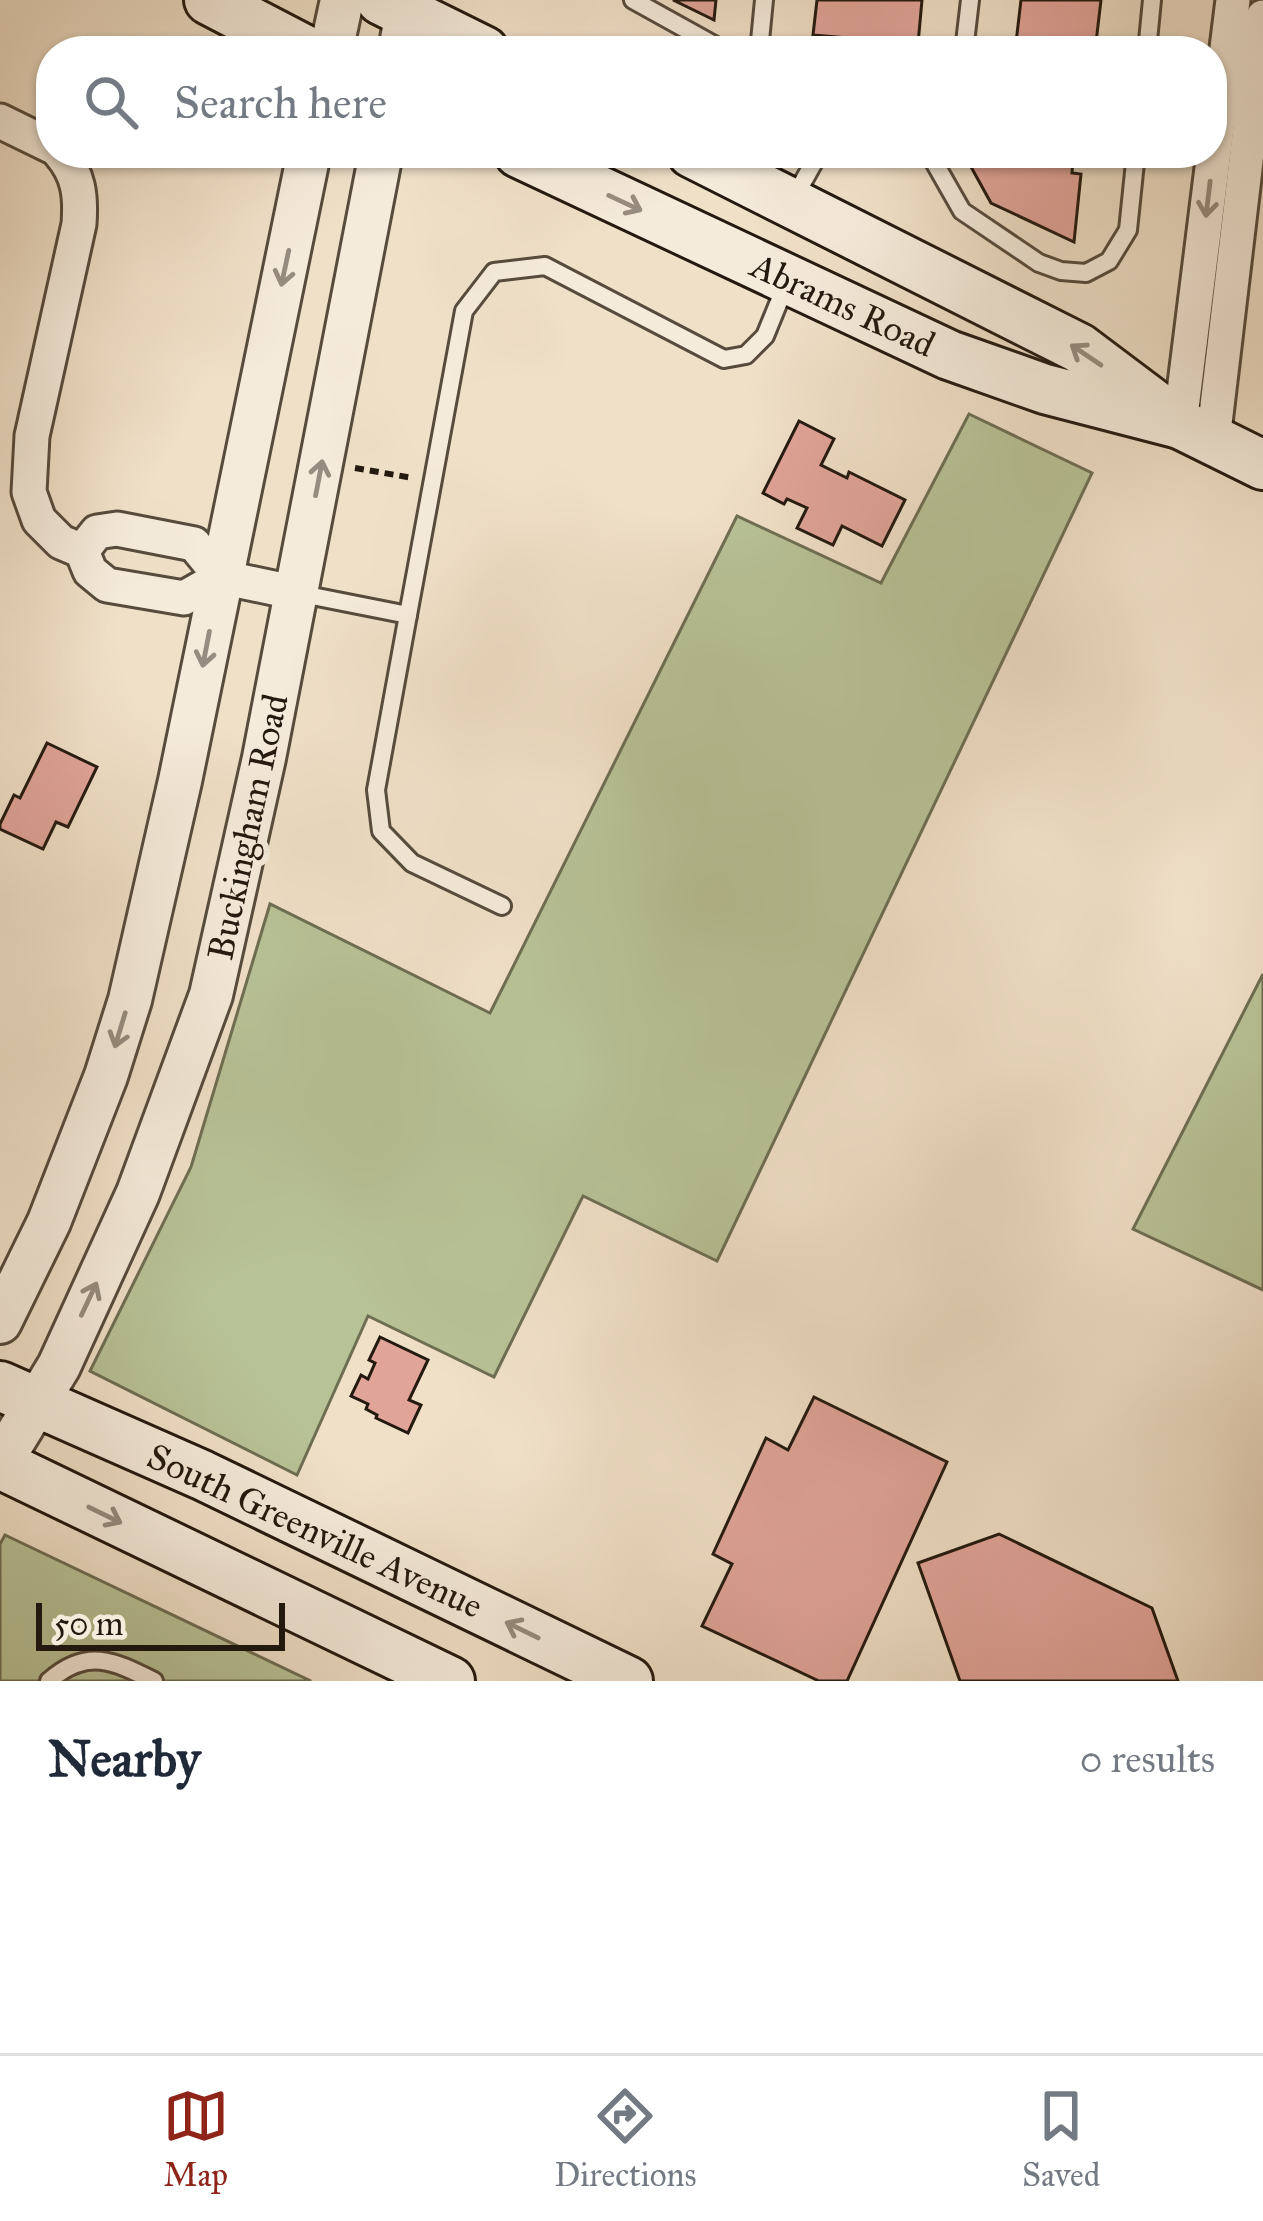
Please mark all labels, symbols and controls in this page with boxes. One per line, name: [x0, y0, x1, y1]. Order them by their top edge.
search box: [36, 36, 1227, 168]
icon: search: [78, 69, 144, 135]
text: Search here: [174, 75, 387, 130]
one-way arrow: [1197, 179, 1219, 218]
one-way arrow: [606, 193, 642, 215]
street label: Abrams Road: [742, 242, 942, 367]
one-way arrow: [273, 248, 296, 286]
one-way arrow: [1070, 343, 1103, 368]
one-way arrow: [309, 459, 331, 498]
one-way arrow: [194, 629, 216, 668]
street label: Buckingham Road: [198, 690, 298, 964]
one-way arrow: [108, 1010, 130, 1048]
one-way arrow: [80, 1281, 102, 1317]
street label: South Greenville Avenue: [140, 1434, 490, 1628]
one-way arrow: [87, 1505, 123, 1527]
scale bar: [36, 1597, 285, 1650]
text: 50 m: [54, 1604, 123, 1644]
one-way arrow: [505, 1618, 541, 1640]
text: Nearby: [48, 1728, 200, 1790]
text: 0 results: [1080, 1735, 1215, 1783]
tab: Map: [163, 2083, 229, 2195]
tab: Directions: [554, 2083, 696, 2195]
tab: Saved: [1022, 2083, 1100, 2195]

